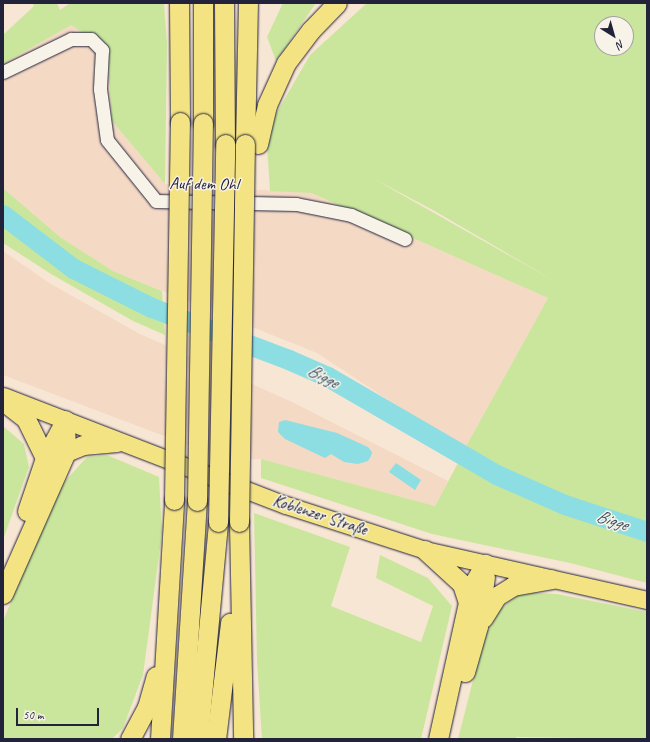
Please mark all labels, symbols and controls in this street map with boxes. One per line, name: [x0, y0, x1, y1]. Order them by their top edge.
north arrow: [594, 16, 634, 56]
text: N: [614, 37, 628, 52]
street label: Auf dem Ohl: [169, 173, 239, 195]
water label: Bigge: [304, 359, 342, 393]
street label: Koblenzer Straße: [270, 490, 370, 540]
water label: Bigge: [594, 505, 630, 535]
scale bar: [18, 700, 101, 726]
text: 50 m: [23, 707, 43, 723]

